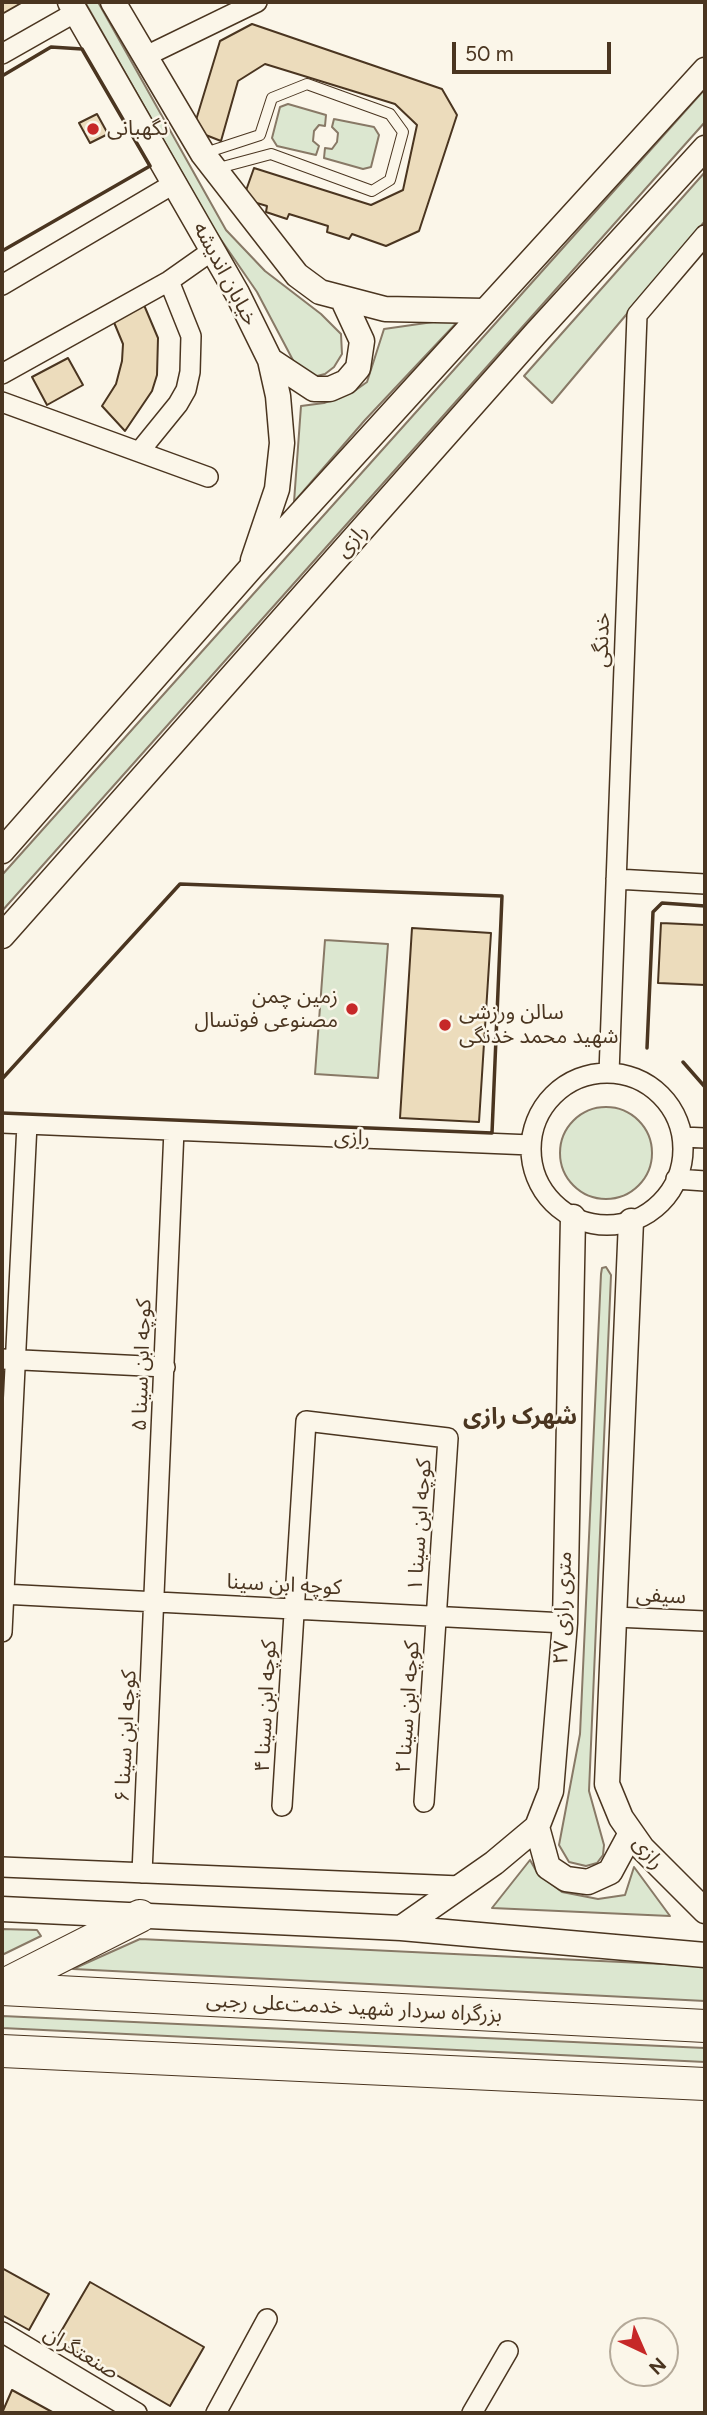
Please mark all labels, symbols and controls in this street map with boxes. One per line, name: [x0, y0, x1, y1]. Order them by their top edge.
scale bar: [455, 28, 614, 72]
text: 50 m: [465, 41, 514, 66]
place label: نگهبانی: [107, 116, 168, 142]
marker: نگهبانی: [85, 121, 101, 137]
street label: خیابان اندیشه: [187, 218, 263, 330]
street label: رازی: [331, 519, 373, 563]
street label: خدنگی: [588, 612, 616, 668]
place label: زمین چمن مصنوعی فوتسال: [195, 984, 338, 1034]
place label: سالن ورزشی شهید محمد خدنگی: [459, 1000, 619, 1050]
marker: زمین چمن مصنوعی فوتسال: [344, 1001, 360, 1017]
marker: سالن ورزشی شهید محمد خدنگی: [437, 1017, 453, 1033]
street label: رازی: [334, 1125, 370, 1151]
street label: کوچه ابن سینا ۵: [127, 1298, 157, 1432]
district label: شهرک رازی: [463, 1403, 577, 1431]
street label: کوچه ابن سینا ۱: [403, 1458, 437, 1592]
street label: ۲۷ متری رازی: [548, 1551, 578, 1665]
street label: کوچه ابن سینا: [226, 1569, 342, 1601]
street label: سیفی: [635, 1582, 687, 1610]
street label: کوچه ابن سینا ۴: [250, 1639, 282, 1773]
street label: کوچه ابن سینا ۲: [391, 1640, 425, 1774]
street label: کوچه ابن سینا ۶: [110, 1669, 142, 1803]
street label: رازی: [627, 1831, 669, 1875]
street label: بزرگراه سردار شهید خدمت‌علی رجبی: [205, 1988, 503, 2028]
north arrow: [609, 2317, 679, 2387]
street label: صنعتگران: [39, 2321, 123, 2385]
text: N: [644, 2353, 671, 2379]

